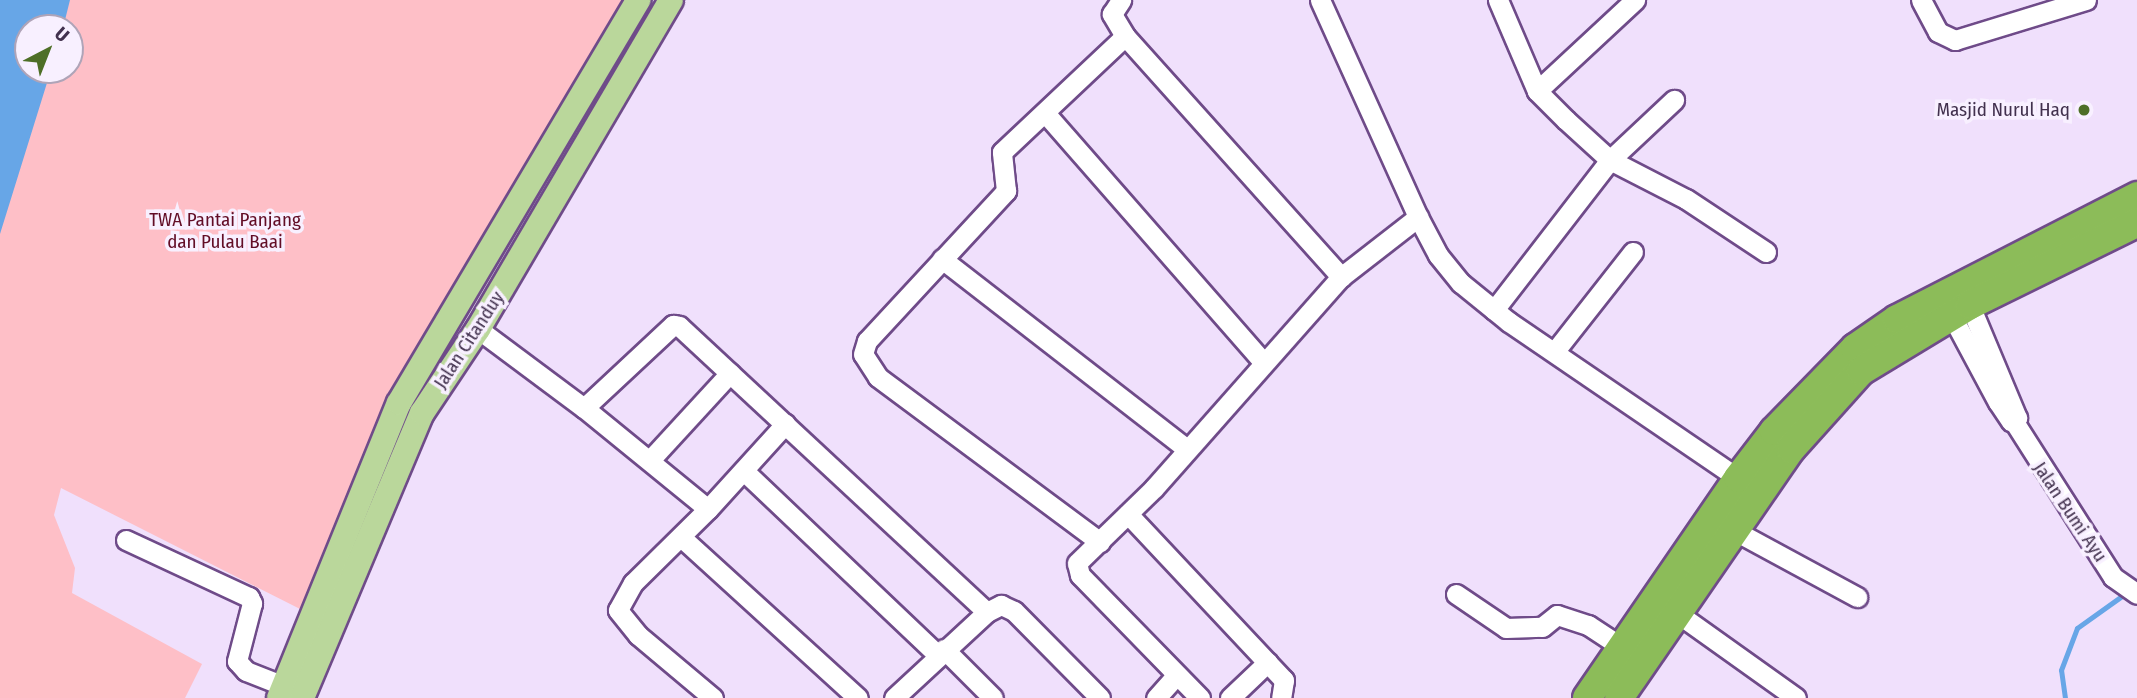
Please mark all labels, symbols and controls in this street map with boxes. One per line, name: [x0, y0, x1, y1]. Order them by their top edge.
north arrow: [14, 14, 84, 84]
text: U: [50, 22, 74, 47]
place label: Masjid Nurul Haq: [1936, 99, 2070, 121]
marker: Masjid Nurul Haq: [2076, 102, 2092, 118]
park label: TWA Pantai Panjang dan Pulau Baai: [149, 209, 301, 253]
street label: Jalan Citanduy: [429, 287, 509, 393]
street label: Jalan Bumi Ayu: [2028, 458, 2112, 566]

